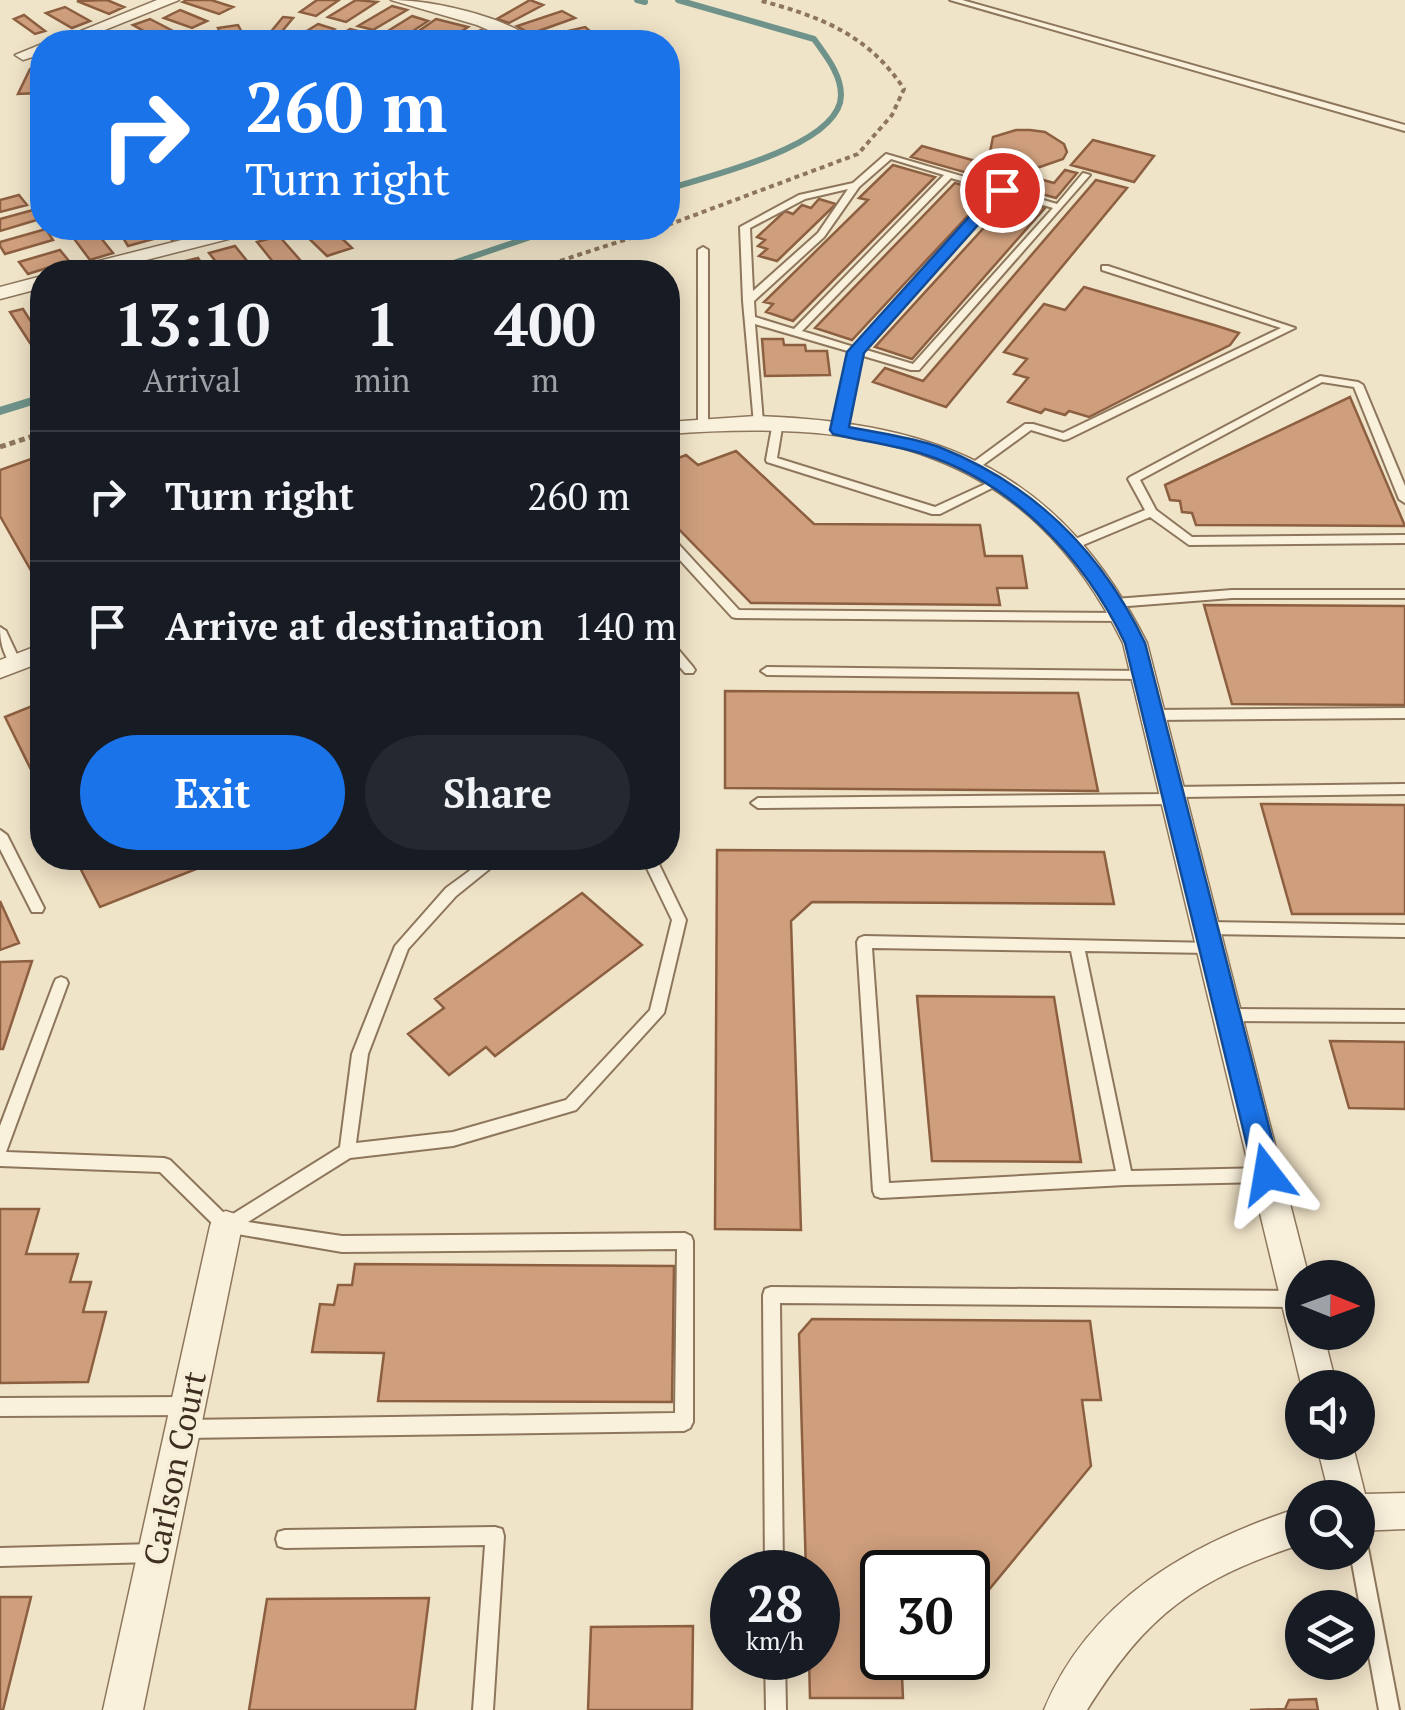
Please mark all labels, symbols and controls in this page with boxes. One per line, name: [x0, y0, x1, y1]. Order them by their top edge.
text: 260 m: [245, 59, 447, 152]
icon: right: [80, 70, 210, 200]
text: Turn right: [245, 148, 450, 208]
pin: [960, 148, 1045, 233]
icon: arrive: [975, 163, 1030, 218]
text: 13:10: [114, 284, 270, 363]
text: 1: [365, 284, 399, 363]
text: 400: [494, 284, 596, 363]
text: Arrival: [143, 359, 241, 401]
text: min: [354, 359, 410, 401]
text: m: [531, 359, 559, 401]
icon: right: [80, 469, 135, 524]
text: Turn right: [165, 471, 354, 521]
text: 260 m: [527, 471, 630, 521]
icon: arrive: [80, 599, 135, 654]
text: Arrive at destination: [165, 601, 544, 651]
text: 140 m: [574, 601, 677, 651]
button: Exit: [80, 735, 345, 850]
button: Share: [365, 735, 630, 850]
position arrow: [1215, 1122, 1319, 1226]
north arrow: [1285, 1260, 1375, 1350]
map controls: [1285, 1260, 1375, 1680]
street label: Carlson Court: [133, 1367, 215, 1569]
button: sound: [1285, 1370, 1375, 1460]
button: search: [1285, 1480, 1375, 1570]
speed limit sign: 30: [860, 1550, 990, 1680]
text: 28: [747, 1570, 803, 1636]
button: layers: [1285, 1590, 1375, 1680]
text: km/h: [746, 1624, 804, 1657]

